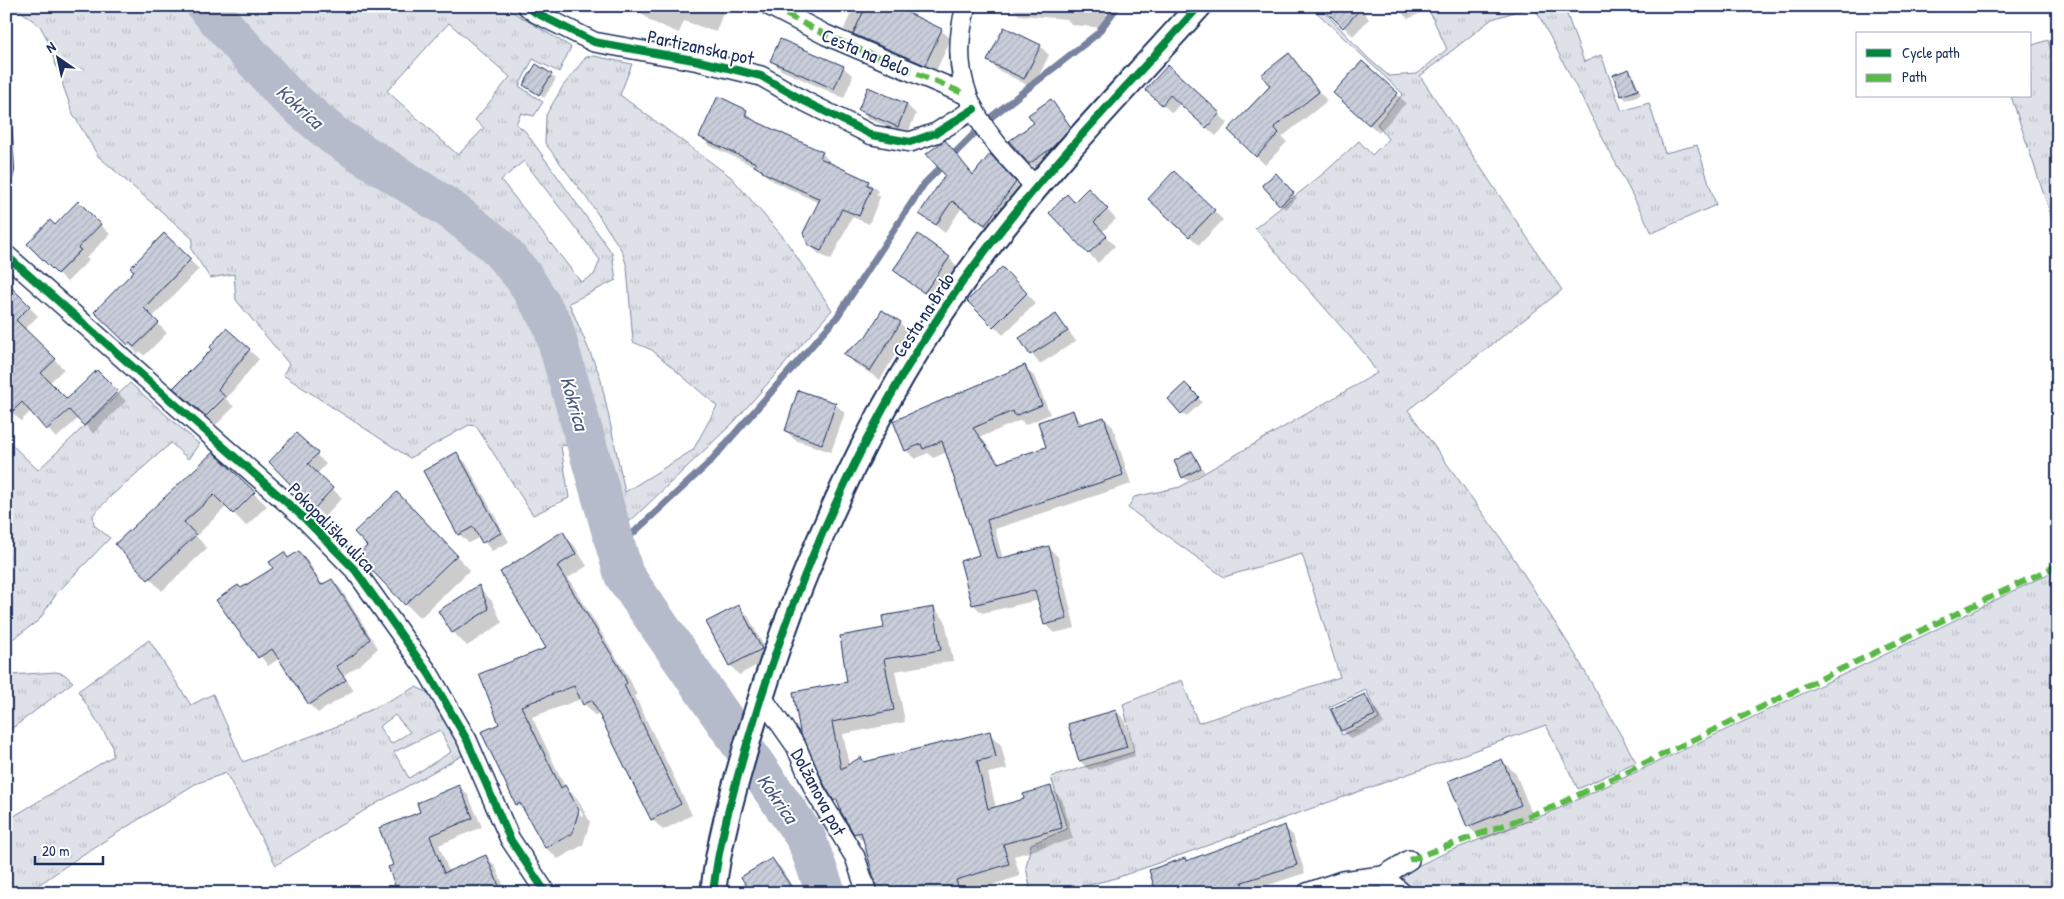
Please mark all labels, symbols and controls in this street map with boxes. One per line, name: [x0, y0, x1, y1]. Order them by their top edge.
street label: Cesta na Belo: [818, 22, 915, 82]
street label: Partizanska pot: [645, 23, 757, 71]
north arrow: [32, 32, 82, 82]
legend: [1856, 32, 2032, 98]
text: N: [42, 37, 59, 57]
text: Cycle path: [1902, 42, 1960, 63]
text: Path: [1902, 66, 1927, 87]
water label: Kokrica: [271, 78, 331, 136]
street label: Cesta na Brdo: [886, 267, 960, 362]
water label: Kokrica: [554, 373, 596, 435]
street label: Pokopališka ulica: [282, 476, 382, 578]
street label: Dolžanova pot: [785, 744, 853, 841]
water label: Kokrica: [751, 768, 806, 830]
scale bar: [35, 834, 102, 866]
text: 20 m: [42, 840, 69, 861]

